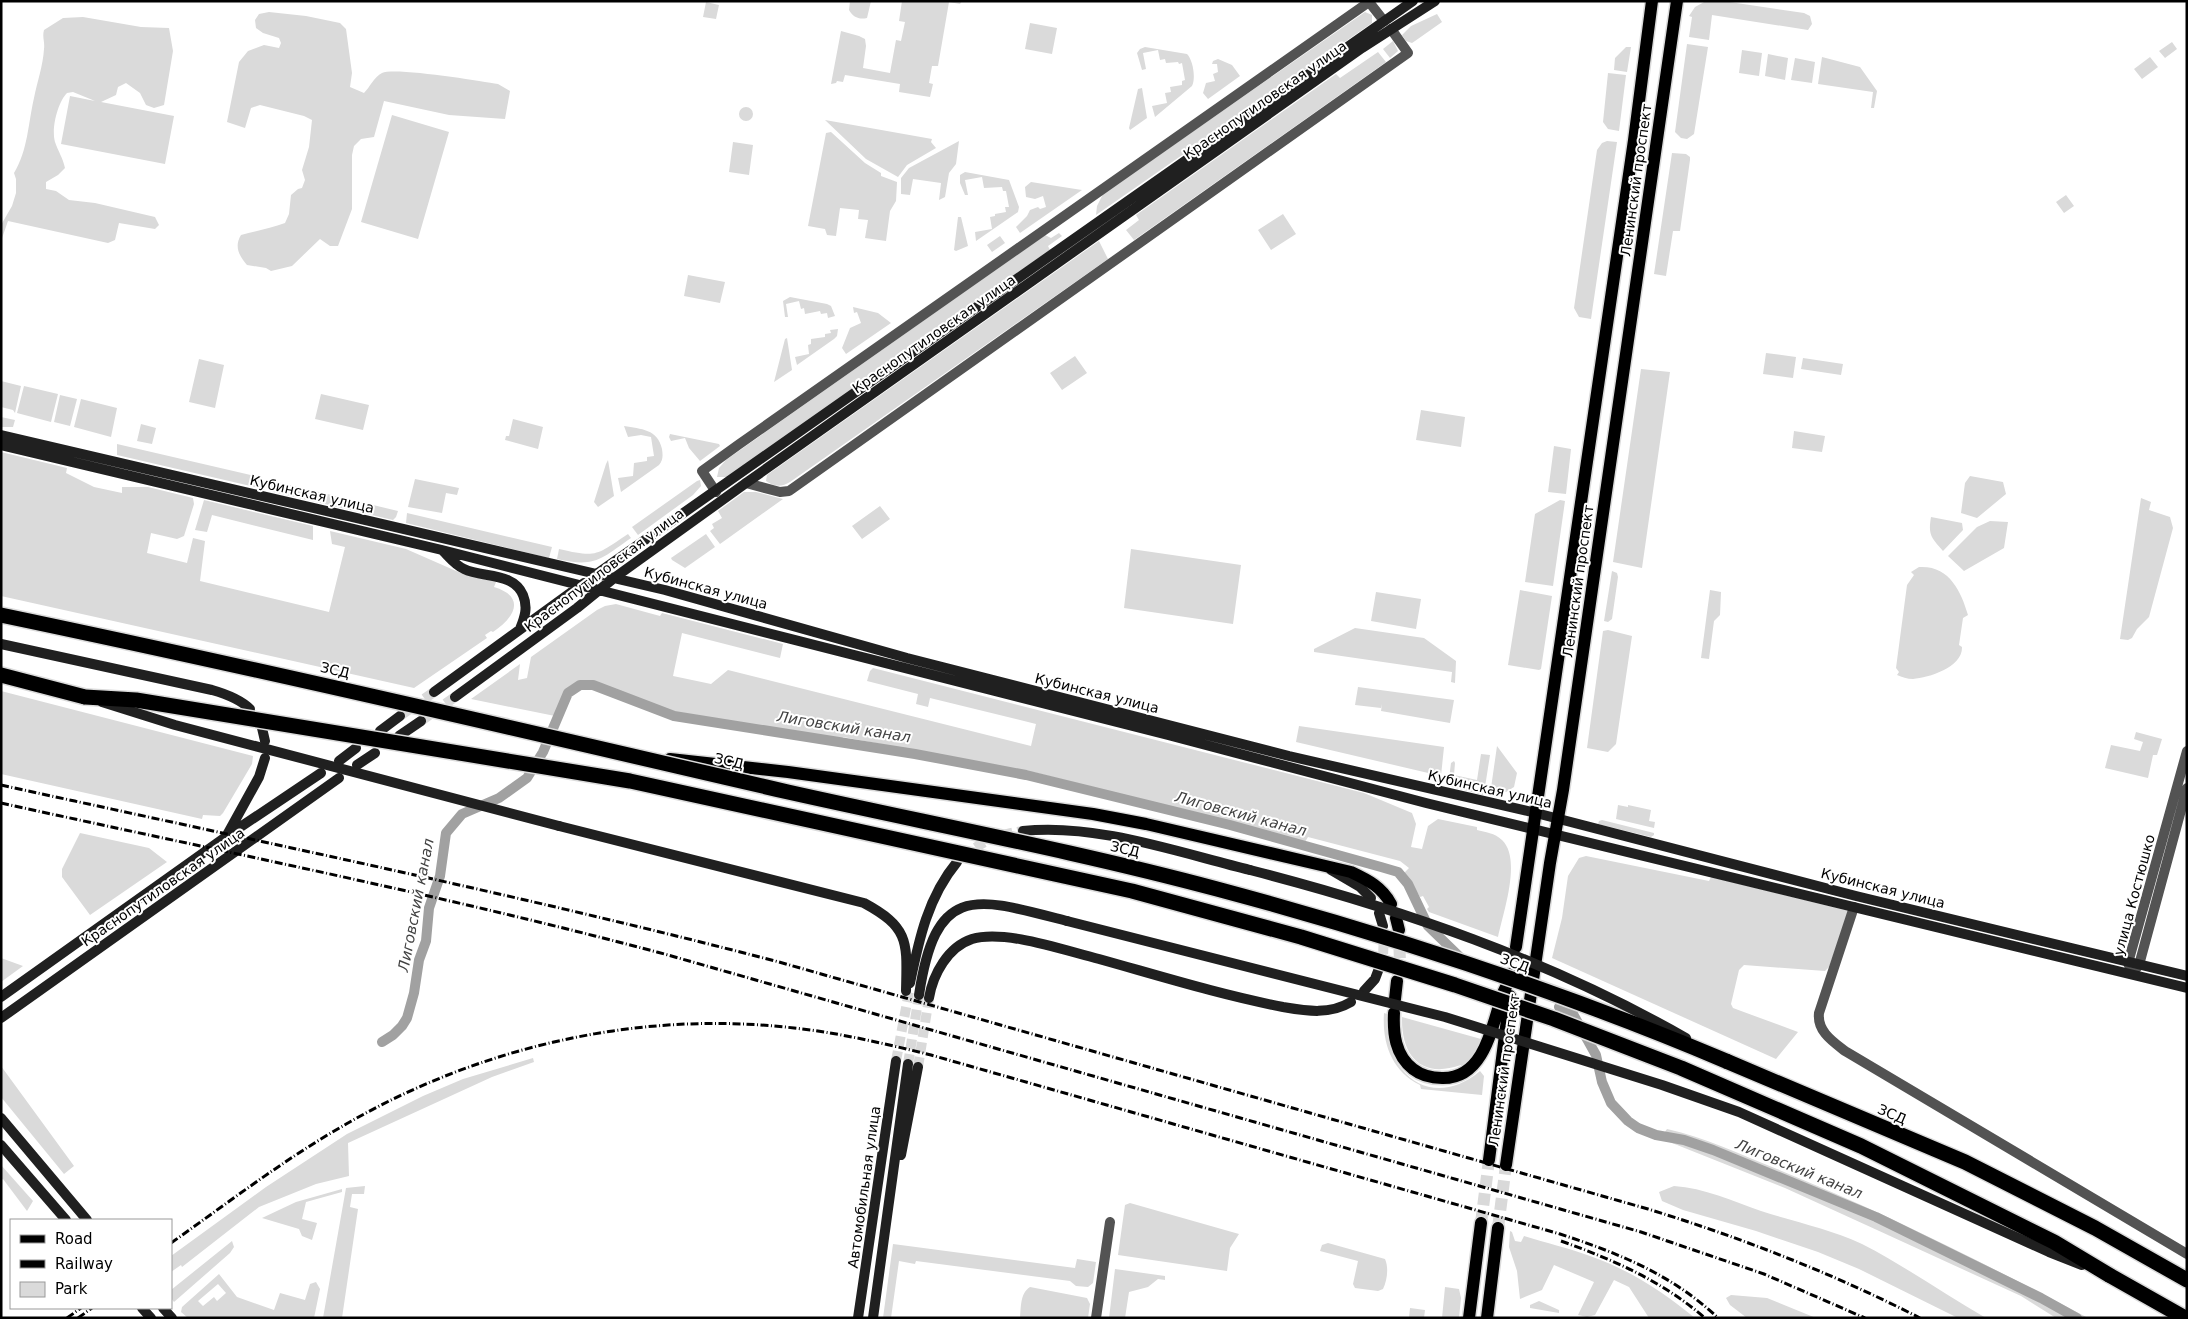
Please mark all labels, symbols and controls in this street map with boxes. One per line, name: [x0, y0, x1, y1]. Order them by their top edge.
street label: Краснопутиловская улица: [1180, 37, 1350, 163]
street label: Ленинский проспект: [1617, 103, 1655, 257]
street label: Краснопутиловская улица: [849, 271, 1019, 397]
street label: Кубинская улица: [248, 472, 376, 516]
street label: Ленинский проспект: [1559, 504, 1597, 658]
street label: Краснопутиловская улица: [521, 505, 687, 635]
street label: Кубинская улица: [643, 564, 769, 612]
street label: ЗСД: [319, 659, 351, 681]
street label: Кубинская улица: [1033, 670, 1161, 716]
water label: Лиговский канал: [775, 707, 913, 747]
street label: ЗСД: [713, 750, 745, 772]
street label: Кубинская улица: [1426, 767, 1554, 811]
water label: Лиговский канал: [1172, 788, 1309, 840]
street label: Краснопутиловская улица: [78, 824, 248, 950]
street label: улица Костюшко: [2110, 833, 2158, 957]
water label: Лиговский канал: [394, 836, 438, 974]
street label: ЗСД: [1109, 838, 1141, 860]
street label: Кубинская улица: [1819, 865, 1947, 911]
street label: ЗСД: [1498, 950, 1532, 976]
street label: Ленинский проспект: [1485, 993, 1523, 1147]
street label: ЗСД: [1875, 1101, 1909, 1127]
street label: Автомобильная улица: [845, 1105, 883, 1269]
water label: Лиговский канал: [1732, 1135, 1865, 1203]
legend: [10, 1219, 172, 1309]
text: Road: [55, 1230, 93, 1248]
text: Railway: [55, 1255, 113, 1273]
text: Park: [55, 1280, 88, 1298]

